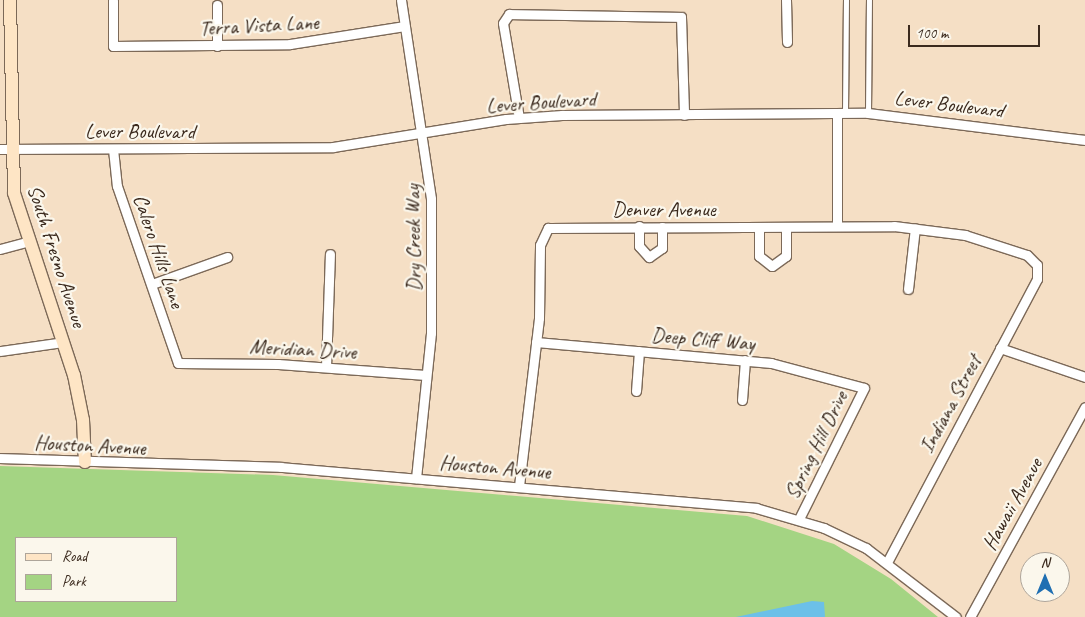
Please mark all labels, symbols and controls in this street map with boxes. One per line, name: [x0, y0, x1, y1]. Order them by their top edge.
street label: Terra Vista Lane: [199, 9, 319, 41]
scale bar: [910, 15, 1042, 47]
text: 100 m: [916, 24, 948, 43]
street label: Lever Boulevard: [893, 85, 1005, 123]
street label: Lever Boulevard: [485, 86, 597, 118]
street label: Lever Boulevard: [85, 118, 195, 144]
street label: South Fresno Avenue: [22, 182, 92, 330]
street label: Dry Creek Way: [399, 184, 427, 292]
street label: Calero Hills Lane: [128, 191, 190, 311]
street label: Denver Avenue: [612, 196, 716, 222]
street label: Deep Cliff Way: [651, 322, 755, 356]
street label: Meridian Drive: [249, 334, 357, 364]
street label: Indiana Street: [914, 351, 986, 457]
street label: Spring Hill Drive: [779, 387, 853, 503]
street label: Houston Avenue: [34, 430, 146, 460]
street label: Houston Avenue: [438, 450, 552, 484]
street label: Hawaii Avenue: [976, 454, 1048, 554]
legend: [15, 537, 178, 602]
text: Road: [62, 547, 87, 566]
north arrow: [1020, 552, 1070, 602]
text: N: [1041, 554, 1049, 571]
text: Park: [62, 572, 86, 591]

